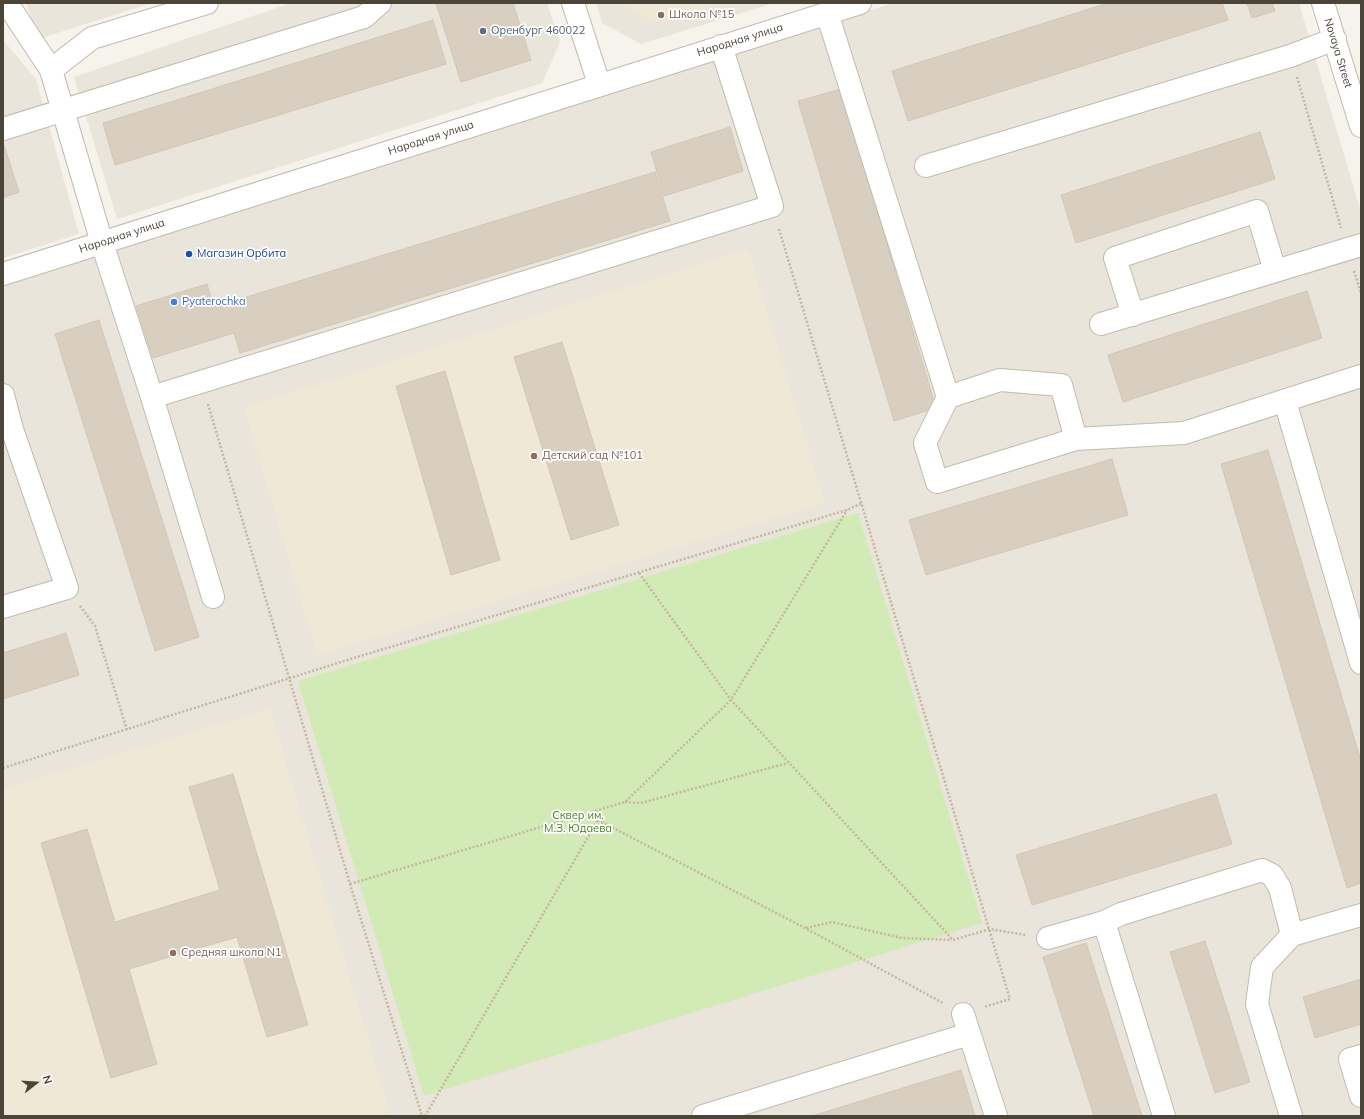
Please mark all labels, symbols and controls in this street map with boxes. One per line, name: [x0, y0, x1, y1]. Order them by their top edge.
place label: Школа №15: [669, 8, 734, 22]
marker: Школа №15: [656, 10, 666, 20]
street label: Novaya Street: [1321, 16, 1355, 90]
street label: Народная улица: [695, 21, 785, 59]
place label: Оренбург 460022: [491, 24, 585, 38]
marker: Оренбург 460022: [478, 26, 488, 36]
street label: Народная улица: [387, 118, 475, 158]
street label: Народная улица: [78, 216, 166, 256]
place label: Магазин Орбита: [197, 247, 286, 261]
marker: Магазин Орбита: [184, 249, 194, 259]
place label: Pyaterochka: [182, 295, 246, 309]
marker: Pyaterochka: [169, 297, 179, 307]
place label: Детский сад №101: [542, 449, 643, 463]
marker: Детский сад №101: [529, 451, 539, 461]
park label: Сквер им. М.З. Юдаева: [544, 809, 612, 835]
place label: Средняя школа N1: [181, 946, 282, 960]
marker: Средняя школа N1: [168, 948, 178, 958]
north arrow: [16, 1063, 56, 1103]
text: N: [40, 1073, 55, 1086]

